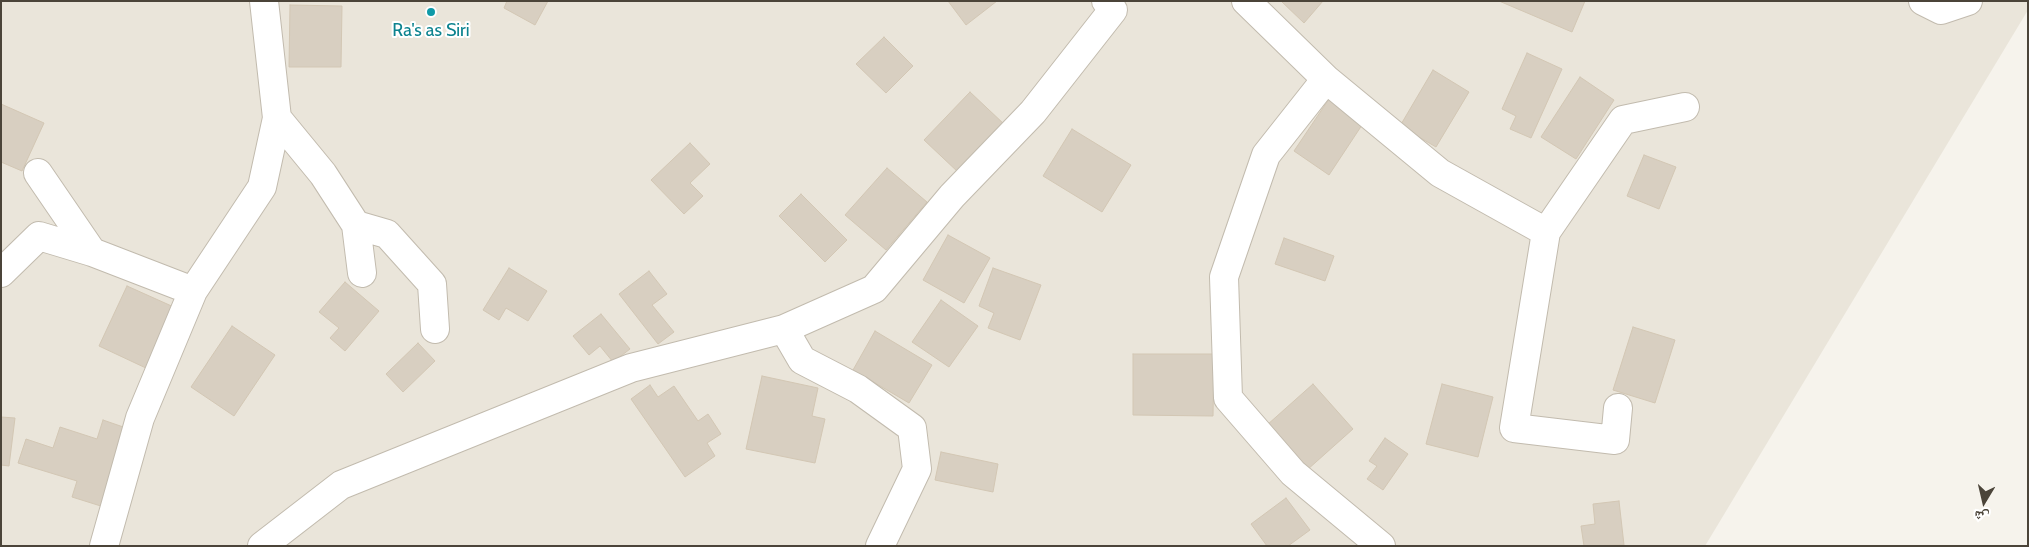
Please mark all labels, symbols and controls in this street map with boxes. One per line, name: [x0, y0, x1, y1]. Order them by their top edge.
marker: Ra's as Siri: [425, 6, 437, 18]
place label: Ra's as Siri: [392, 20, 470, 42]
north arrow: [1959, 477, 2009, 527]
text: ش: [1973, 507, 1990, 527]

